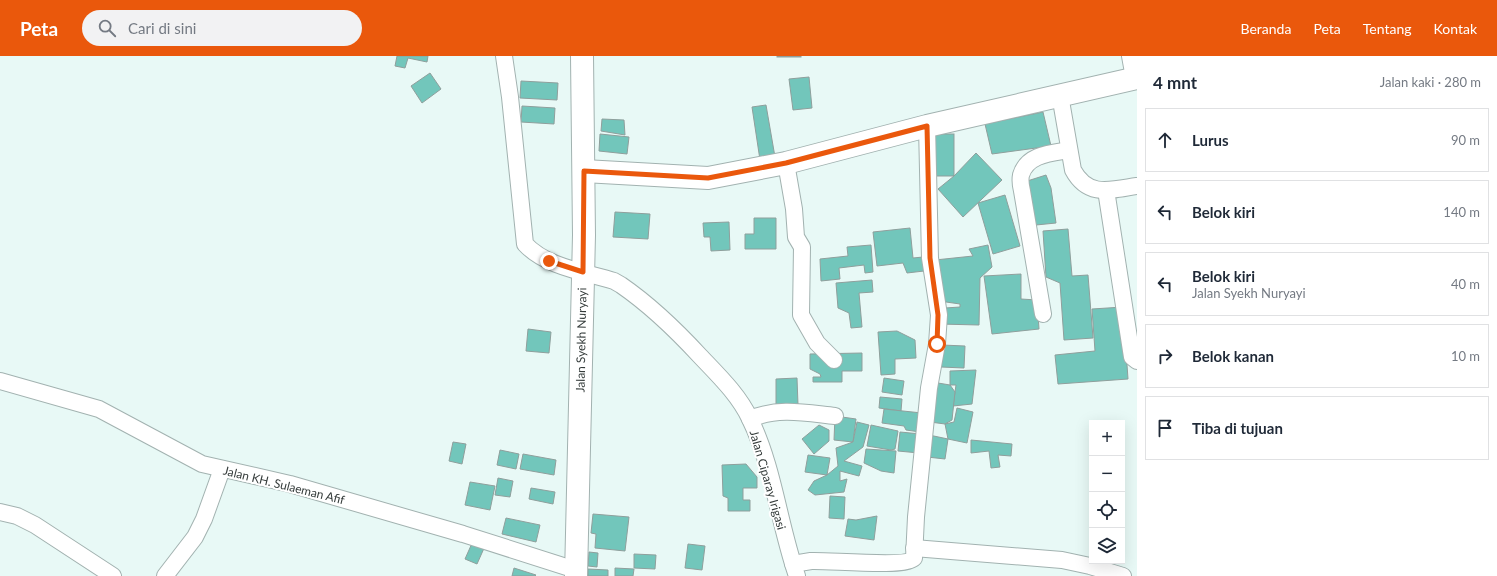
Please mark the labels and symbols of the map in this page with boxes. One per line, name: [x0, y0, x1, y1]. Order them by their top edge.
route end: [540, 252, 558, 270]
street label: Jalan Syekh Nuryayi: [573, 287, 589, 393]
route start: [928, 335, 946, 353]
street label: Jalan Ciparay Irigasi: [747, 429, 789, 532]
street label: Jalan KH. Sulaeman Afif: [222, 463, 347, 508]

